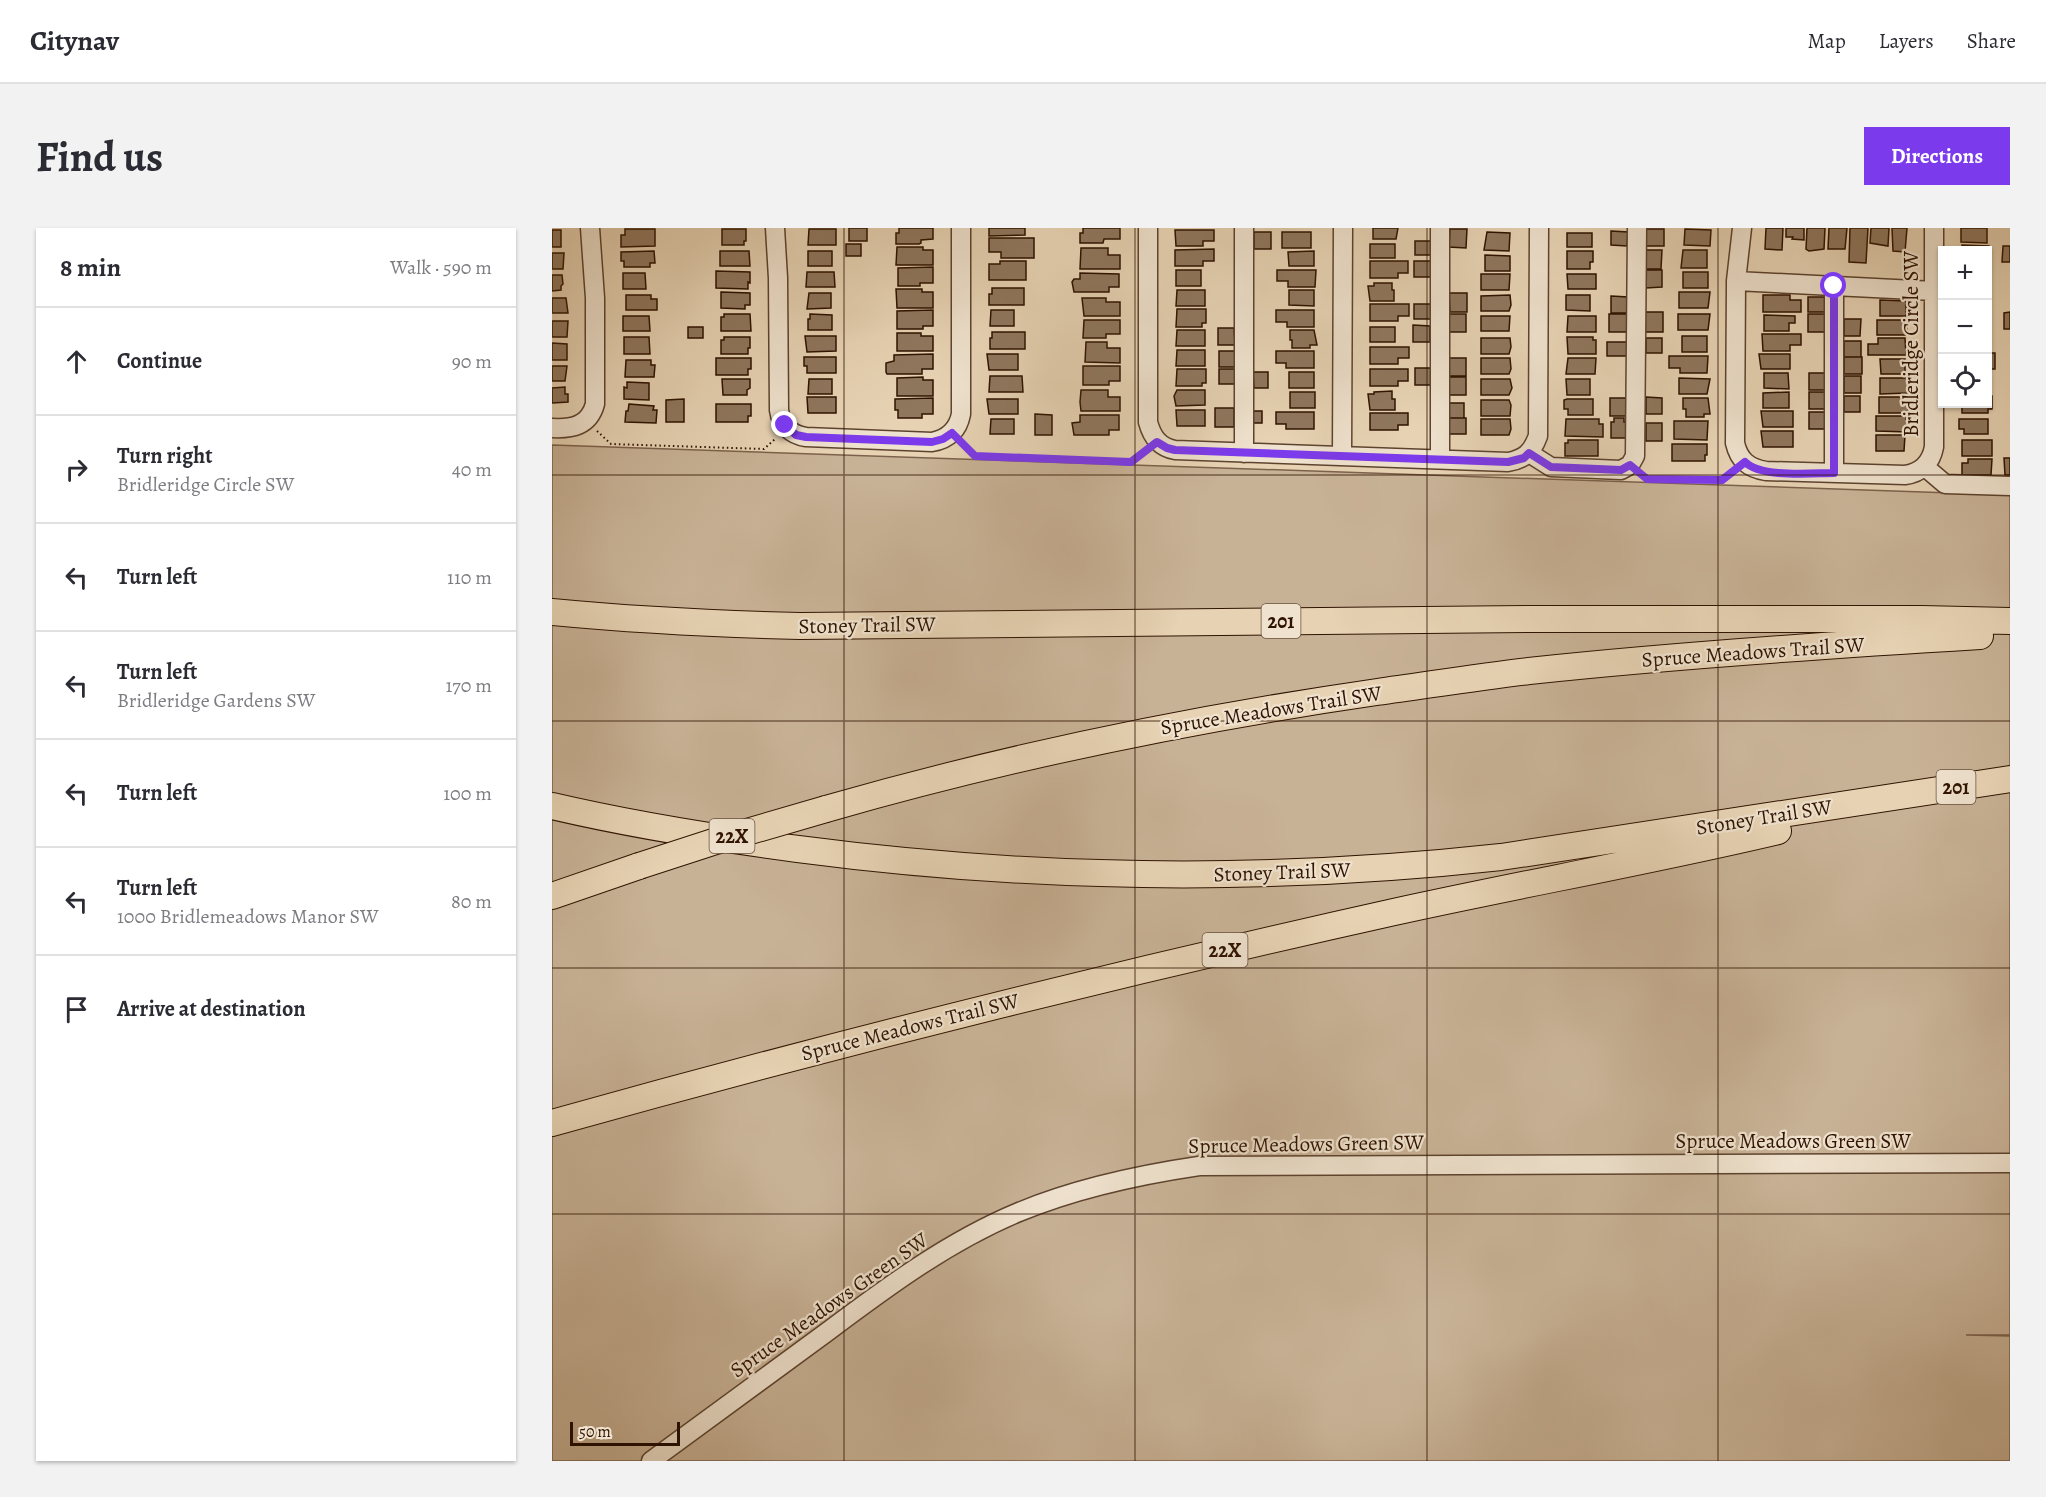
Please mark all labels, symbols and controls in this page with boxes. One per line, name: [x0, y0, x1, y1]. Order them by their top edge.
text: Citynav: [30, 22, 119, 60]
text: Map: [1807, 27, 1846, 55]
text: Layers: [1879, 27, 1934, 55]
text: Share: [1967, 27, 2016, 55]
button: Directions: [1864, 127, 2010, 185]
text: Find us: [36, 128, 163, 185]
map controls: [1938, 246, 1992, 408]
button: +: [1938, 246, 1992, 300]
text: 8 min: [60, 250, 121, 285]
street label: Bridleridge Circle SW: [1897, 250, 1925, 437]
text: Walk · 590 m: [390, 254, 492, 281]
route start: [1820, 272, 1846, 298]
button: −: [1938, 300, 1992, 354]
icon: ahead: [60, 345, 93, 378]
text: Continue: [117, 346, 202, 376]
text: 90 m: [452, 348, 492, 375]
button: locate: [1938, 354, 1992, 408]
route end: [771, 411, 797, 437]
text: Turn right: [117, 441, 213, 471]
icon: right: [60, 453, 93, 486]
text: 40 m: [452, 456, 492, 483]
text: Bridleridge Circle SW: [117, 471, 294, 498]
icon: left: [60, 561, 93, 594]
text: Turn left: [117, 562, 197, 592]
text: 110 m: [447, 564, 492, 591]
road number: 201: [1262, 604, 1300, 638]
street label: Stoney Trail SW: [798, 610, 936, 640]
street label: Spruce Meadows Trail SW: [1641, 630, 1866, 674]
text: Turn left: [117, 657, 197, 687]
icon: left: [60, 669, 93, 702]
text: 170 m: [446, 672, 492, 699]
street label: Spruce Meadows Trail SW: [1158, 679, 1384, 741]
text: Bridleridge Gardens SW: [117, 687, 315, 714]
road number: 201: [1936, 770, 1976, 804]
icon: left: [60, 777, 93, 810]
text: Turn left: [117, 778, 197, 808]
text: 100 m: [443, 780, 492, 807]
street label: Stoney Trail SW: [1694, 792, 1834, 842]
road number: 22X: [710, 819, 754, 853]
street label: Stoney Trail SW: [1213, 856, 1352, 888]
text: Turn left: [117, 873, 197, 903]
icon: left: [60, 885, 93, 918]
text: 80 m: [451, 888, 492, 915]
text: 1000 Bridlemeadows Manor SW: [117, 903, 379, 930]
road number: 22X: [1202, 933, 1248, 967]
street label: Spruce Meadows Trail SW: [798, 986, 1022, 1068]
icon: arrive: [60, 993, 93, 1026]
text: Arrive at destination: [117, 994, 306, 1024]
street label: Spruce Meadows Green SW: [1675, 1127, 1911, 1155]
street label: Spruce Meadows Green SW: [1188, 1128, 1425, 1160]
street label: Spruce Meadows Green SW: [724, 1226, 934, 1384]
scale bar: [570, 1419, 680, 1446]
text: 50 m: [579, 1421, 611, 1443]

